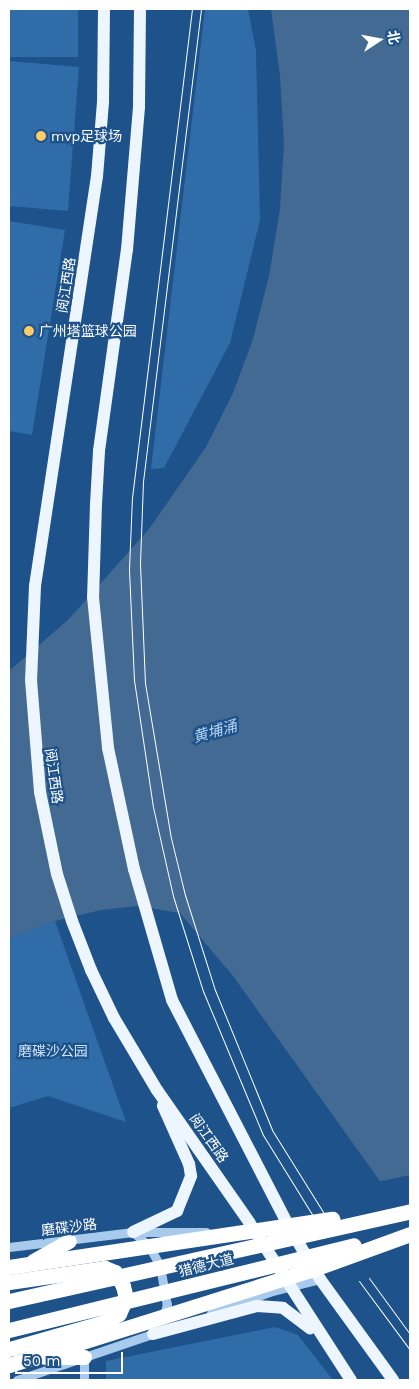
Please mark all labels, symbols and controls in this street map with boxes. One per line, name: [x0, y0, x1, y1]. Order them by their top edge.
north arrow: [354, 15, 404, 65]
text: 北: [385, 29, 403, 46]
place label: mvp足球场: [51, 128, 122, 144]
marker: mvp足球场: [35, 130, 47, 142]
street label: 阅江西路: [53, 256, 79, 314]
place label: 广州塔篮球公园: [39, 323, 137, 339]
marker: 广州塔篮球公园: [23, 325, 35, 337]
water label: 黄埔涌: [191, 717, 239, 747]
street label: 阅江西路: [42, 747, 66, 805]
park label: 磨碟沙公园: [18, 1043, 88, 1059]
street label: 阅江西路: [186, 1110, 232, 1166]
street label: 磨碟沙路: [40, 1215, 98, 1239]
street label: 猎德大道: [177, 1250, 235, 1280]
scale bar: [18, 1342, 125, 1374]
text: 50 m: [23, 1352, 60, 1370]

